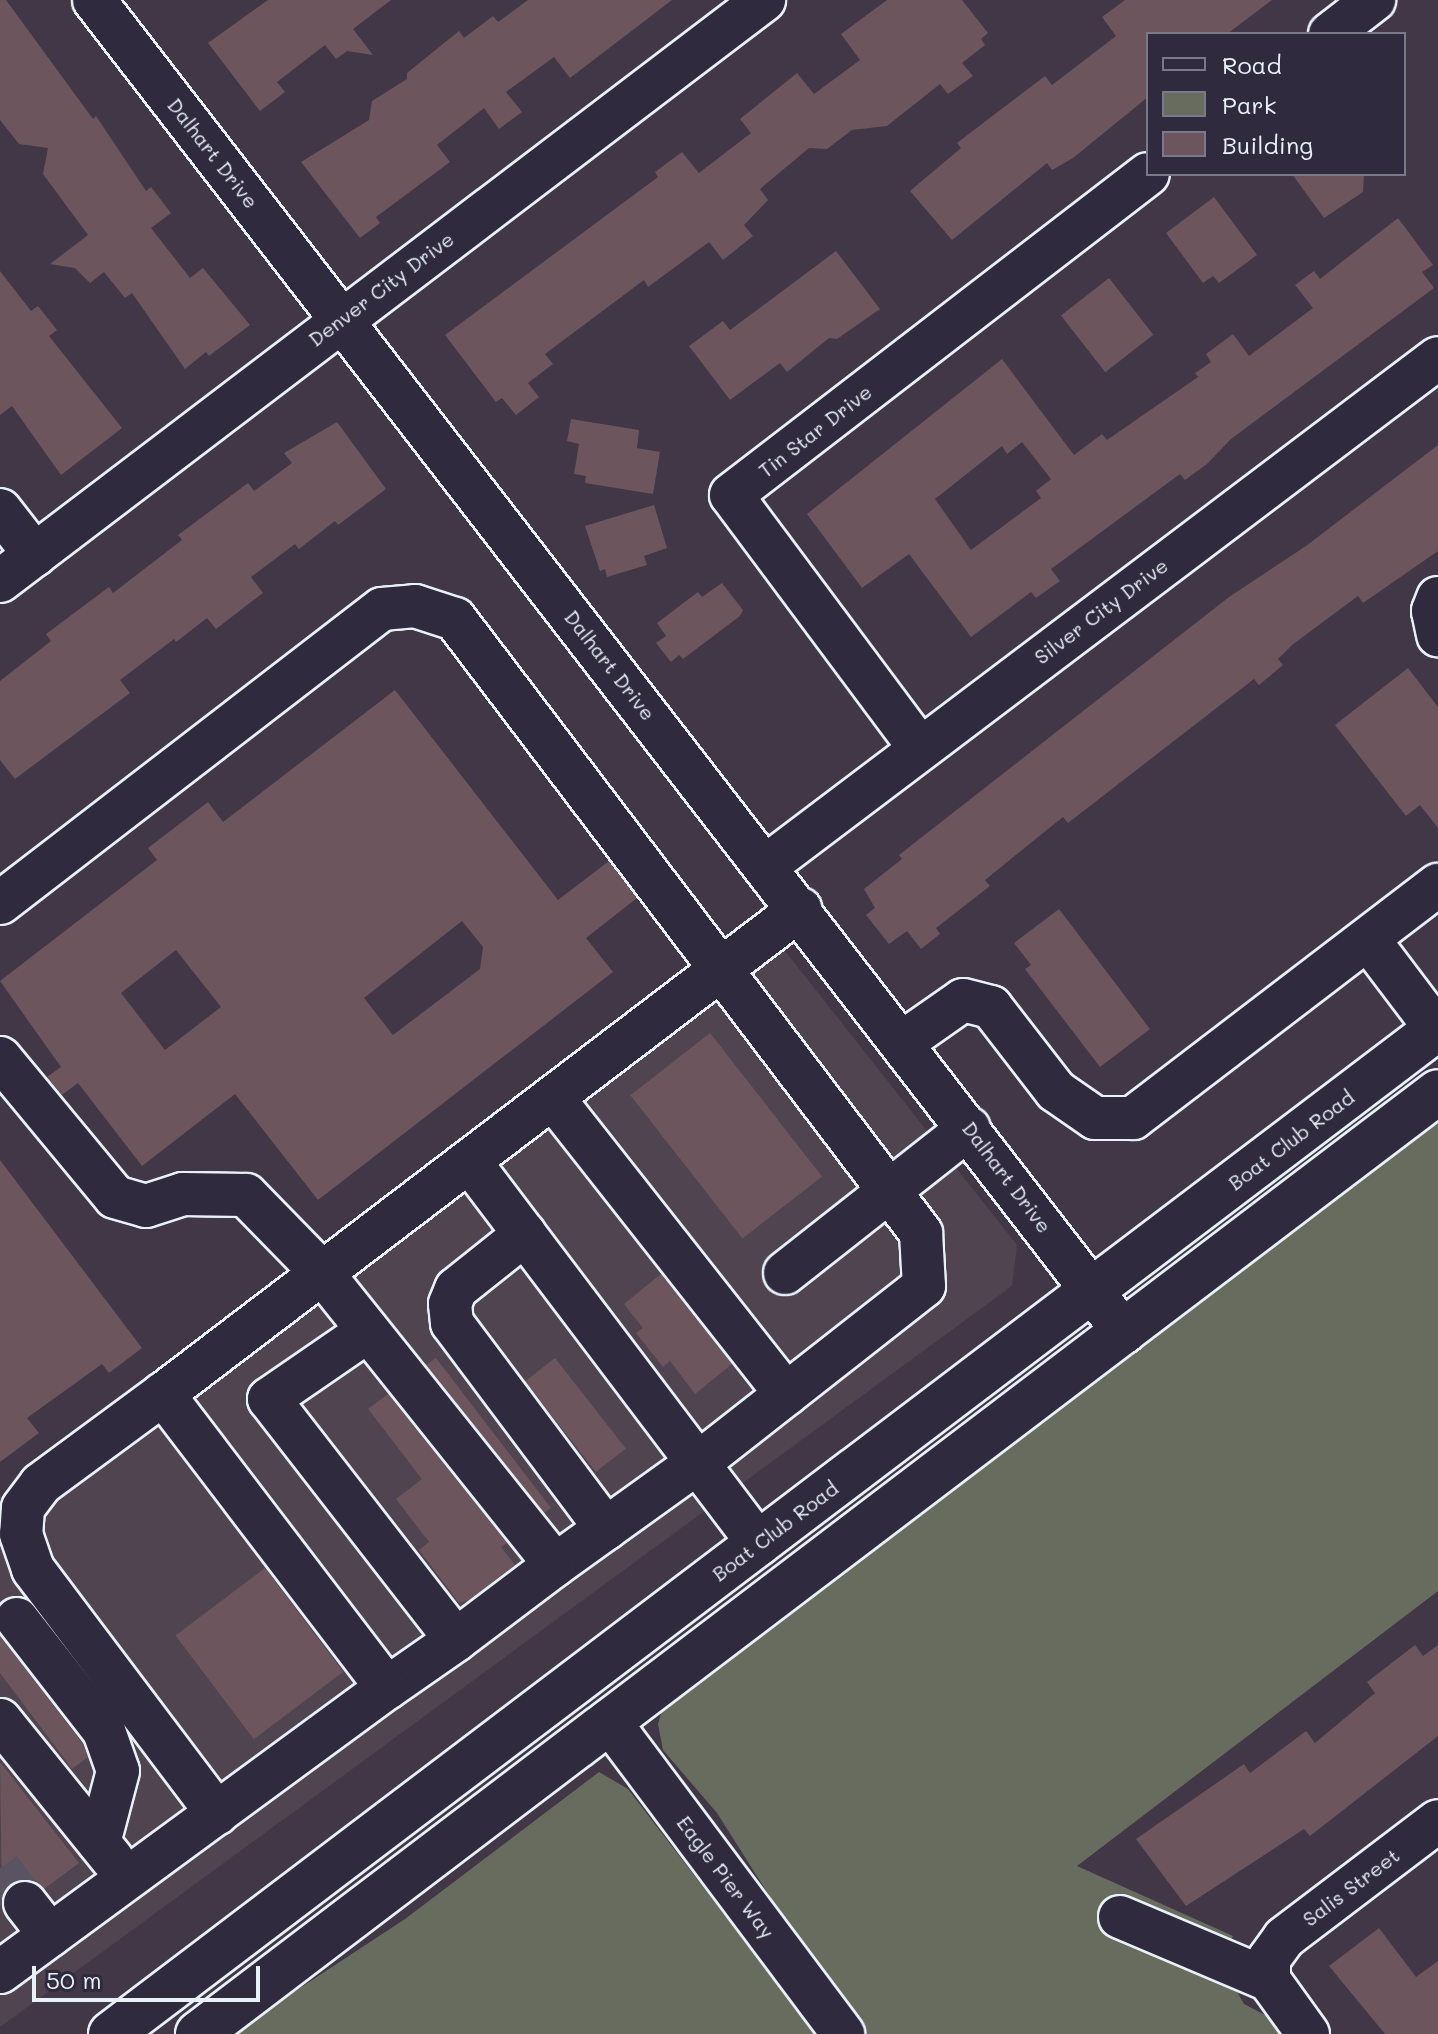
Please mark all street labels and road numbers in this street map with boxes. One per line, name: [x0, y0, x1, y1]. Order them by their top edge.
street label: Dalhart Drive: [163, 93, 263, 213]
street label: Denver City Drive: [304, 227, 458, 351]
street label: Tin Star Drive: [754, 380, 876, 482]
street label: Silver City Drive: [1030, 553, 1172, 669]
street label: Dalhart Drive: [560, 605, 660, 725]
street label: Boat Club Road: [1223, 1085, 1359, 1195]
street label: Dalhart Drive: [957, 1117, 1057, 1237]
street label: Boat Club Road: [707, 1476, 843, 1586]
street label: Eagle Pier Way: [672, 1811, 780, 1943]
street label: Salis Street: [1298, 1843, 1404, 1931]

